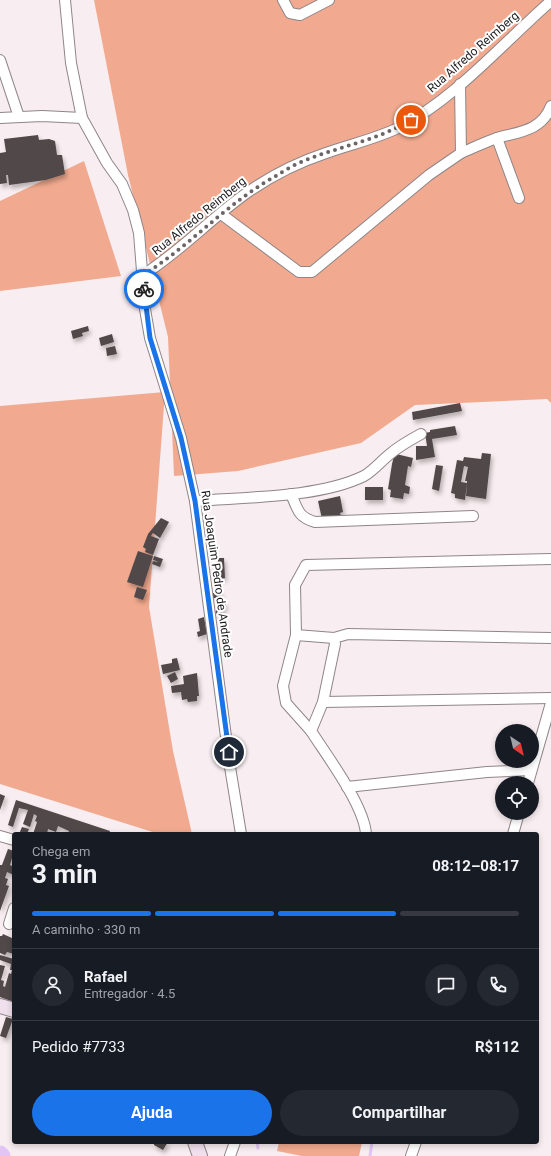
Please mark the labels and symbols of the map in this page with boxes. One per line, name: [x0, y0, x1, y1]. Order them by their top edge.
street label: Rua Alfredo Reimberg: [425, 9, 521, 95]
pin: [394, 103, 428, 137]
street label: Rua Alfredo Reimberg: [149, 174, 249, 258]
courier: [124, 269, 164, 309]
street label: Rua Joaquim Pedro de Andrade: [198, 490, 236, 658]
north arrow: [495, 724, 539, 768]
pin: [212, 735, 246, 769]

